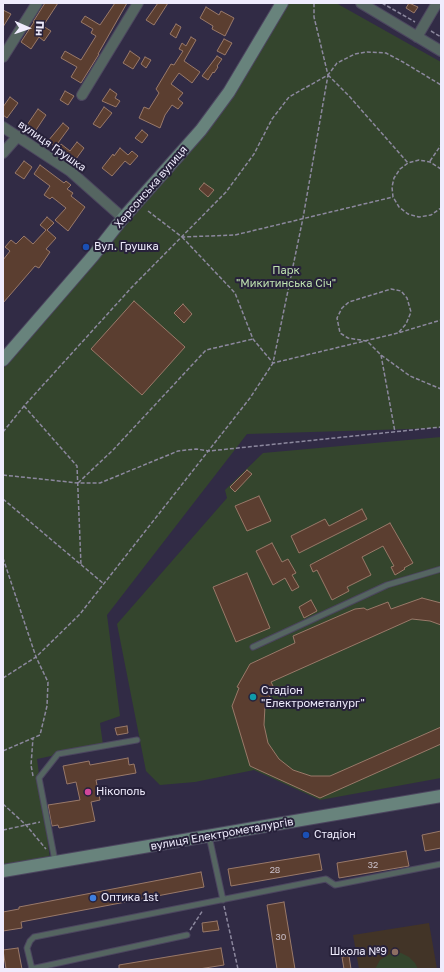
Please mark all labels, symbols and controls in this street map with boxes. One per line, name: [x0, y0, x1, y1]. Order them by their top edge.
north arrow: [8, 8, 48, 48]
text: Пн: [34, 21, 47, 36]
street label: вулиця Грушка: [15, 118, 89, 174]
street label: Херсонська вулиця: [112, 143, 190, 231]
place label: Вул. Грушка: [94, 240, 159, 254]
marker: Вул. Грушка: [81, 242, 91, 252]
park label: Парк "Микитинська Січ": [236, 264, 336, 290]
place label: Стадіон "Електрометалург": [261, 684, 365, 710]
marker: Стадіон "Електрометалург": [248, 692, 258, 702]
place label: Нікополь: [96, 785, 145, 799]
marker: Нікополь: [83, 787, 93, 797]
street label: вулиця Електрометалургів: [150, 815, 294, 853]
place label: Стадіон: [314, 828, 356, 842]
marker: Стадіон: [301, 830, 311, 840]
house number: 32: [368, 860, 378, 870]
house number: 28: [270, 865, 280, 875]
place label: Оптика 1st: [101, 891, 159, 905]
marker: Оптика 1st: [88, 893, 98, 903]
house number: 30: [276, 932, 286, 942]
place label: Школа №9: [330, 945, 387, 959]
marker: Школа №9: [390, 947, 400, 957]

